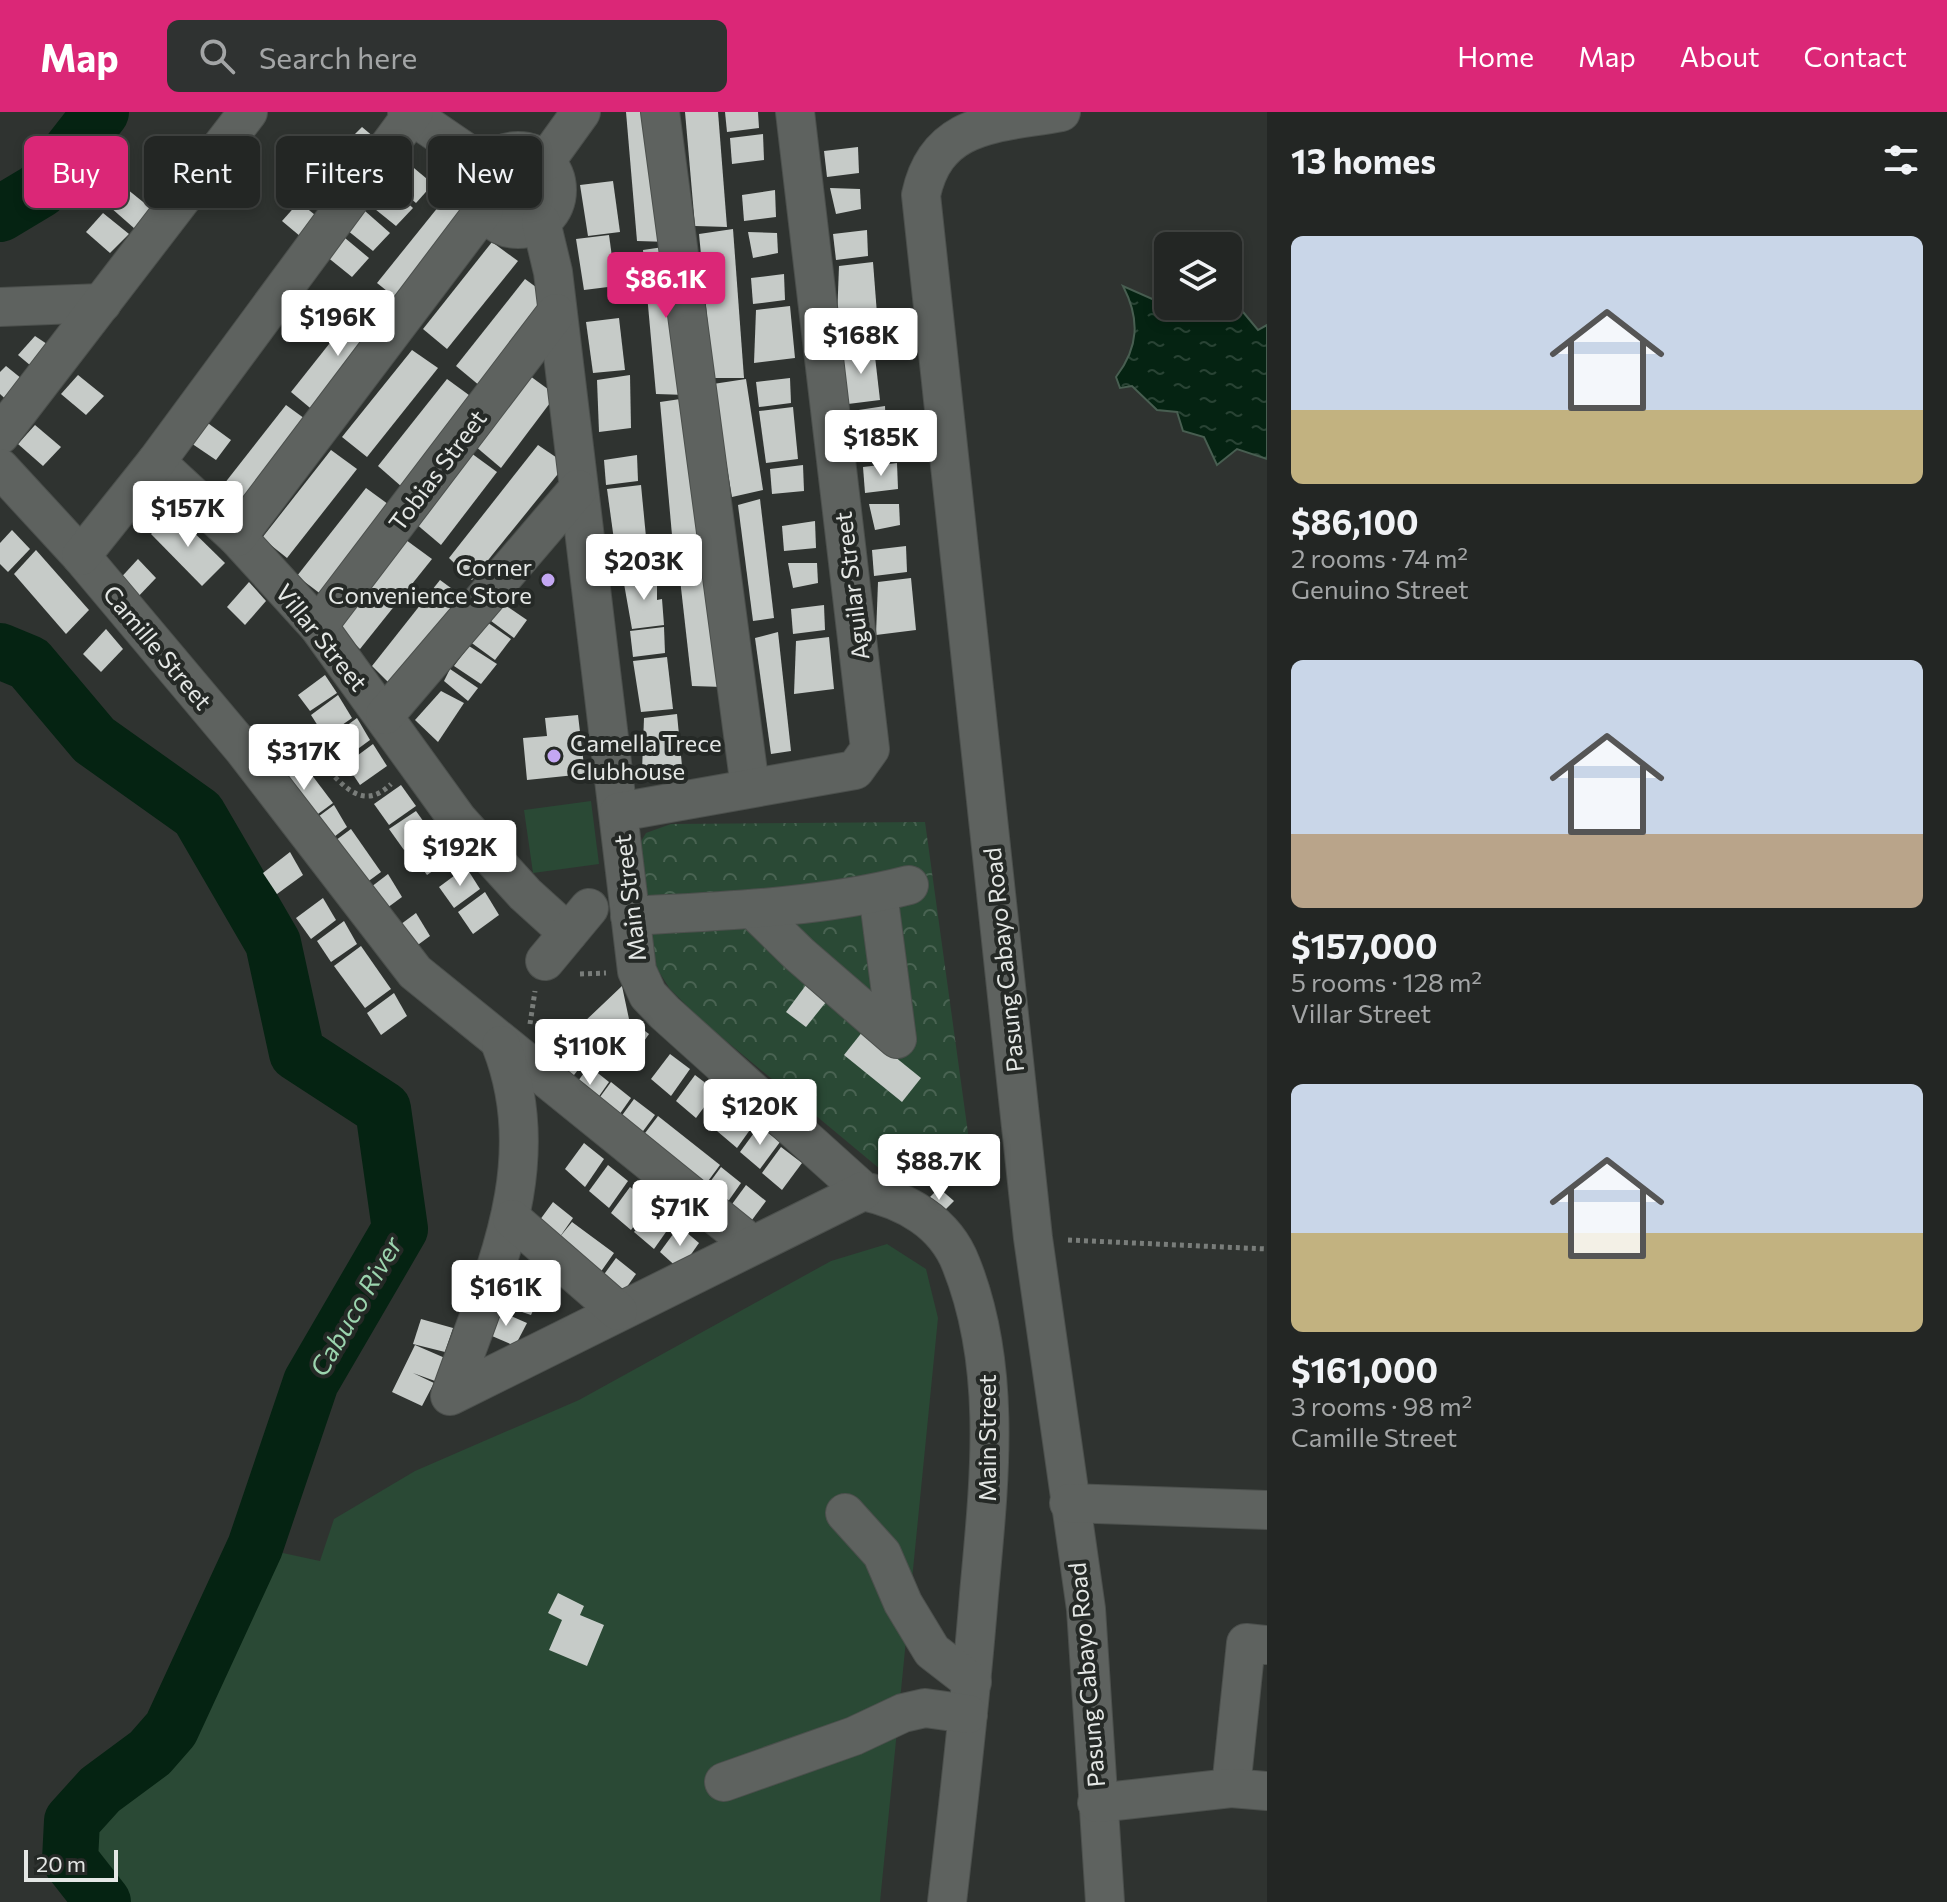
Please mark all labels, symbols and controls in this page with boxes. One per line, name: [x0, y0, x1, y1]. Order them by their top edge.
search box: [167, 20, 727, 92]
text: Map: [40, 33, 119, 80]
icon: search: [195, 34, 239, 78]
text: Search here: [259, 38, 417, 75]
text: Home: [1457, 39, 1534, 73]
text: Map: [1578, 39, 1636, 73]
text: About: [1680, 39, 1760, 73]
text: Contact: [1804, 39, 1907, 73]
chip: Buy: [24, 136, 128, 208]
chip: Rent: [144, 136, 260, 208]
chip: Filters: [276, 136, 412, 208]
chip: New: [428, 136, 542, 208]
icon: filters: [1879, 138, 1923, 182]
text: 13 homes: [1291, 139, 1436, 181]
map controls: [1154, 232, 1242, 320]
button: layers: [1154, 232, 1242, 320]
pin: $86.1K: [601, 252, 731, 320]
text: $86.1K: [625, 262, 707, 293]
icon: home: [1535, 288, 1679, 432]
pin: $196K: [282, 290, 394, 358]
text: $196K: [300, 300, 376, 331]
pin: $168K: [805, 308, 917, 376]
text: $168K: [823, 318, 900, 349]
street label: Tobias Street: [382, 404, 492, 536]
pin: $185K: [825, 410, 937, 478]
text: $185K: [843, 420, 919, 451]
pin: $157K: [132, 481, 244, 549]
text: $157K: [151, 491, 225, 522]
text: $86,100: [1291, 500, 1419, 542]
street label: Aguilar Street: [827, 510, 874, 662]
pin: $203K: [588, 534, 700, 602]
text: 2 rooms · 74 m²: [1291, 542, 1468, 573]
text: $203K: [604, 544, 684, 575]
place label: Corner Convenience Store: [328, 552, 532, 609]
marker: Corner Convenience Store: [539, 571, 557, 589]
text: Genuino Street: [1291, 573, 1469, 604]
street label: Villar Street: [270, 578, 374, 697]
street label: Camille Street: [98, 579, 219, 715]
icon: home: [1535, 712, 1679, 856]
pin: $317K: [248, 724, 360, 792]
place label: Camella Trece Clubhouse: [570, 728, 722, 785]
text: $317K: [267, 734, 341, 765]
marker: Camella Trece Clubhouse: [545, 747, 563, 765]
pin: $192K: [404, 820, 516, 888]
text: $192K: [422, 830, 498, 861]
street label: Main Street: [607, 833, 651, 963]
street label: Pasung Cabayo Road: [977, 846, 1029, 1074]
text: $157,000: [1291, 924, 1438, 966]
text: 5 rooms · 128 m²: [1291, 966, 1482, 997]
text: Villar Street: [1291, 997, 1431, 1028]
pin: $110K: [534, 1019, 646, 1087]
text: $110K: [553, 1029, 627, 1060]
pin: $120K: [704, 1079, 816, 1147]
text: $120K: [722, 1089, 798, 1120]
pin: $88.7K: [874, 1134, 1004, 1202]
icon: home: [1535, 1136, 1679, 1280]
text: $88.7K: [896, 1144, 982, 1175]
pin: $71K: [633, 1180, 727, 1248]
text: $71K: [650, 1190, 710, 1221]
water label: Cabuco River: [303, 1229, 408, 1381]
pin: $161K: [450, 1260, 562, 1328]
text: $161K: [470, 1270, 542, 1301]
text: $161,000: [1291, 1348, 1438, 1390]
street label: Main Street: [972, 1374, 1001, 1502]
text: 3 rooms · 98 m²: [1291, 1390, 1472, 1421]
text: Camille Street: [1291, 1421, 1457, 1452]
street label: Pasung Cabayo Road: [1062, 1561, 1110, 1789]
scale bar: [24, 1846, 118, 1882]
text: 20 m: [36, 1850, 86, 1877]

